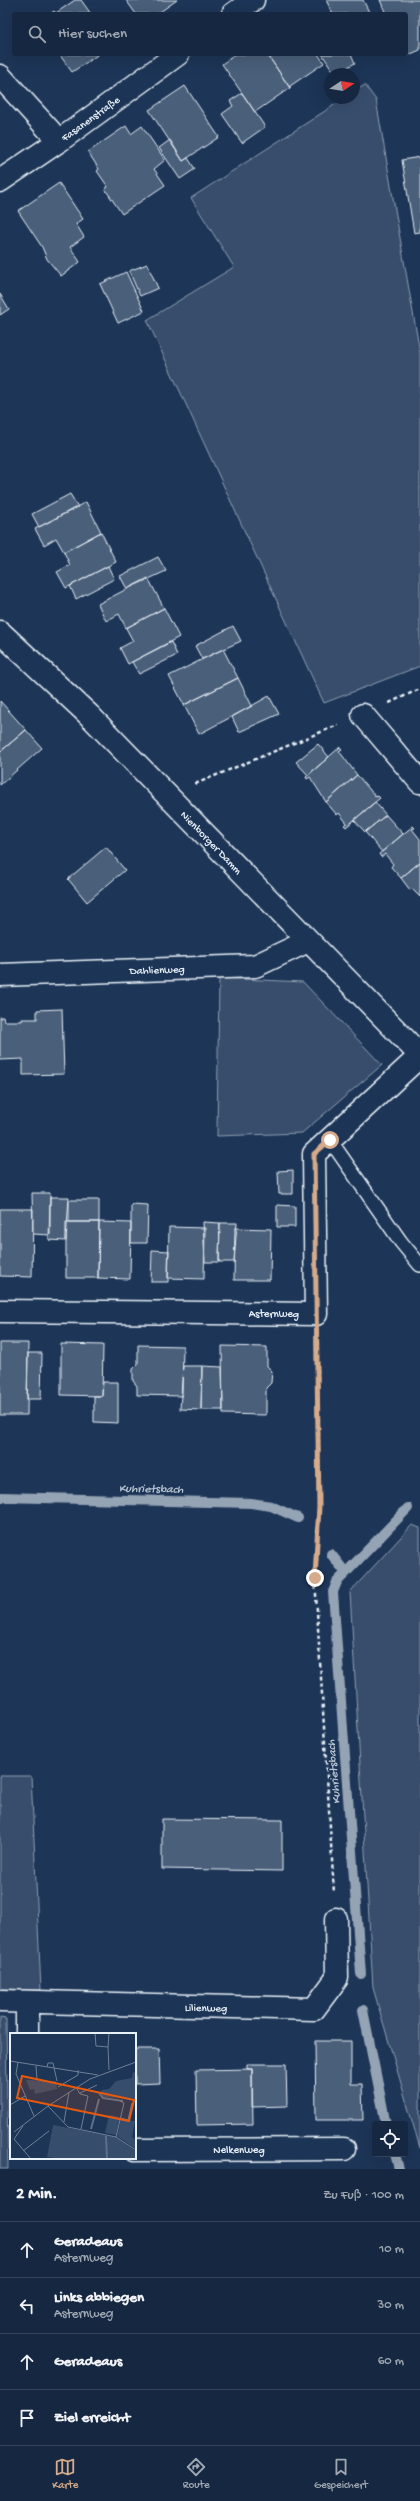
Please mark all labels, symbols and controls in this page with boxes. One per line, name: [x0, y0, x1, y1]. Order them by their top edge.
search box: [12, 12, 408, 56]
icon: search: [26, 23, 48, 45]
text: Hier suchen: [58, 25, 127, 43]
north arrow: [324, 68, 360, 104]
street label: Fasanenstraße: [59, 94, 123, 145]
street label: Nienborger Damm: [177, 809, 244, 878]
street label: Dahlienweg: [128, 964, 185, 978]
route start: [321, 1131, 339, 1149]
street label: Asternweg: [249, 1309, 299, 1321]
water label: Kuhrietsbach: [119, 1482, 184, 1498]
route end: [306, 1569, 324, 1587]
water label: Kuhrietsbach: [325, 1739, 345, 1805]
street label: Lilienweg: [185, 2003, 227, 2015]
inset map: [10, 2033, 136, 2159]
map controls: [372, 2121, 408, 2157]
button: locate: [372, 2121, 408, 2157]
street label: Nelkenweg: [213, 2145, 265, 2157]
text: 2 Min.: [16, 2185, 57, 2205]
text: Zu Fuß · 100 m: [323, 2188, 404, 2203]
text: Geradeaus: [54, 2233, 122, 2251]
icon: ahead: [16, 2239, 38, 2261]
text: 10 m: [379, 2242, 404, 2257]
text: Asternweg: [54, 2251, 113, 2266]
text: Links abbiegen: [54, 2289, 144, 2307]
icon: left: [16, 2295, 38, 2317]
text: 30 m: [378, 2298, 404, 2313]
text: Asternweg: [54, 2307, 113, 2322]
icon: ahead: [16, 2351, 38, 2373]
text: Geradeaus: [54, 2353, 122, 2371]
text: 60 m: [378, 2354, 404, 2369]
icon: arrive: [16, 2407, 38, 2429]
text: Ziel erreicht: [54, 2409, 130, 2427]
tab: Karte: [52, 2456, 78, 2492]
tab: Route: [183, 2456, 210, 2492]
tab: Gespeichert: [314, 2456, 368, 2492]

